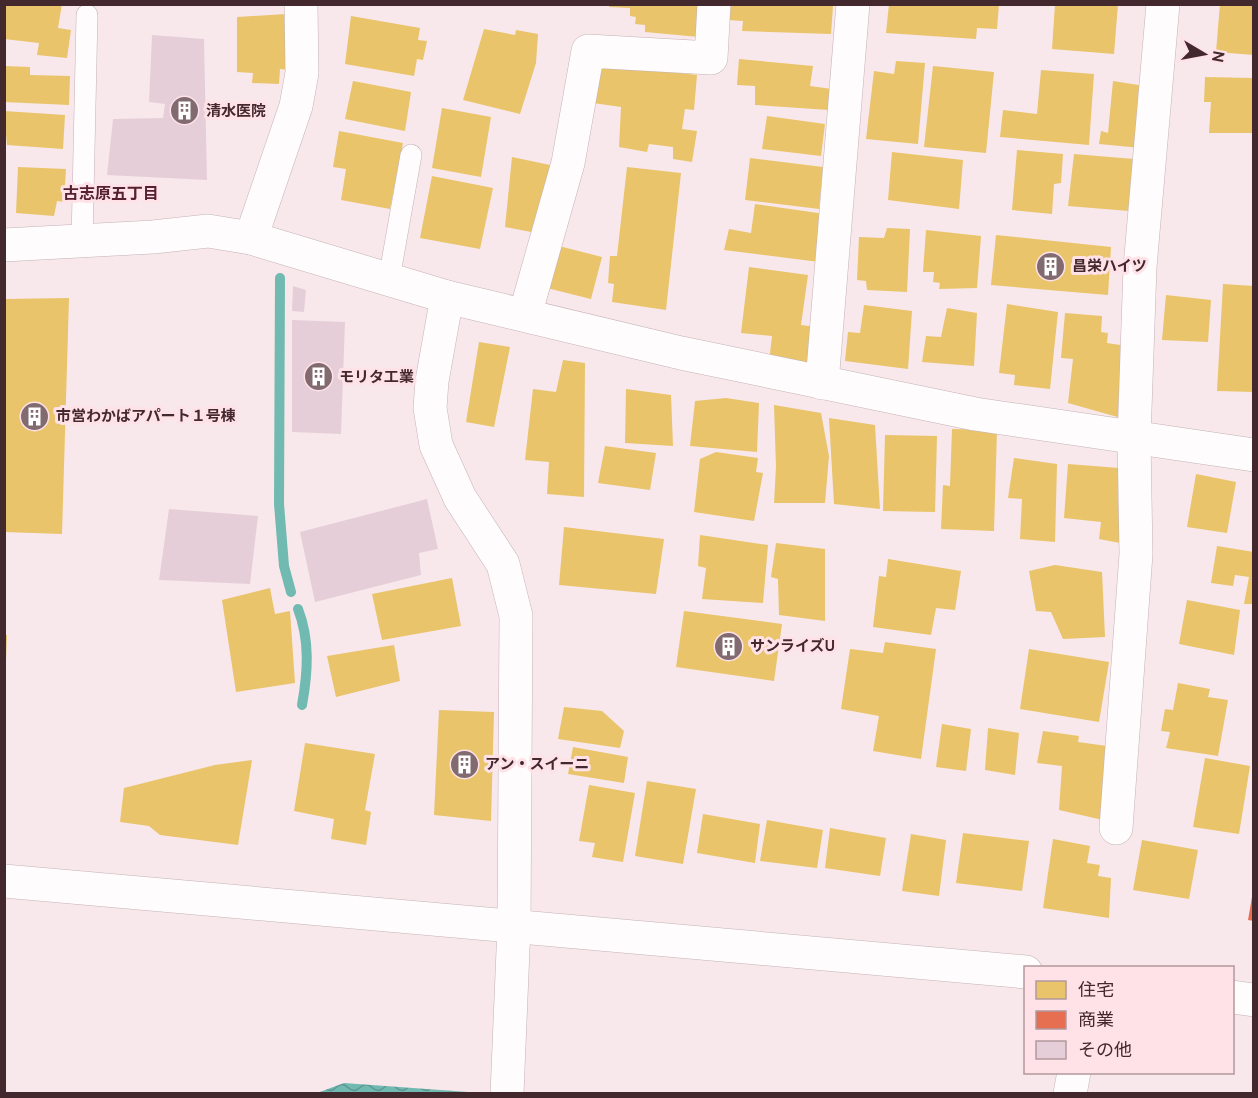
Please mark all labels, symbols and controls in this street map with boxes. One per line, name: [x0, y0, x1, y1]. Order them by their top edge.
north arrow: [1174, 24, 1234, 84]
text: N: [1206, 49, 1228, 64]
building icon: 清水医院: [169, 95, 201, 127]
place label: 清水医院: [206, 103, 266, 122]
district label: 古志原五丁目: [63, 185, 159, 205]
building icon: 昌栄ハイツ: [1035, 250, 1067, 282]
place label: 昌栄ハイツ: [1072, 258, 1147, 277]
building icon: モリタ工業: [302, 361, 334, 393]
place label: モリタ工業: [339, 369, 414, 388]
building icon: 市営わかばアパート１号棟: [19, 400, 51, 432]
place label: 市営わかばアパート１号棟: [56, 407, 236, 427]
building icon: サンライズU: [713, 630, 745, 662]
place label: サンライズU: [750, 637, 835, 657]
building icon: アン・スイーニ: [448, 748, 480, 780]
place label: アン・スイーニ: [485, 756, 589, 775]
legend: [1024, 966, 1234, 1074]
text: 住宅: [1078, 980, 1114, 1003]
text: 商業: [1078, 1010, 1114, 1033]
text: その他: [1078, 1040, 1132, 1063]

